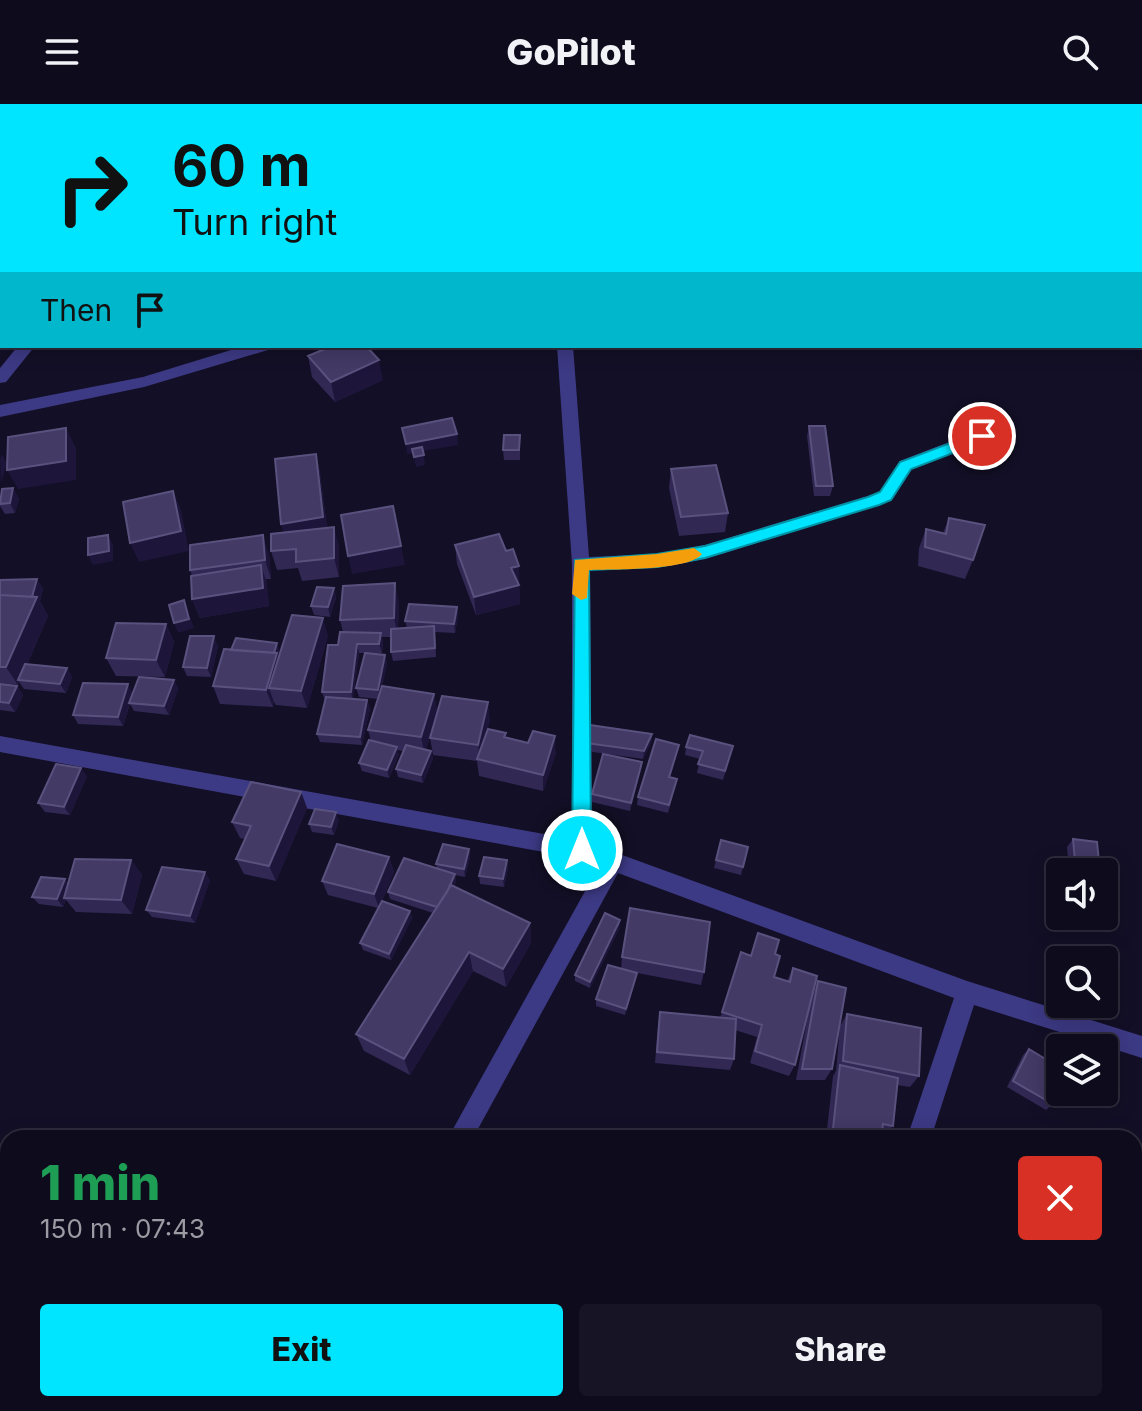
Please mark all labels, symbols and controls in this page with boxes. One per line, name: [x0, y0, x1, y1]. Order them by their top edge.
icon: menu: [40, 30, 84, 74]
text: GoPilot: [506, 30, 636, 74]
icon: search: [1058, 30, 1102, 74]
text: 60 m: [172, 132, 311, 200]
icon: right: [40, 136, 144, 240]
text: Turn right: [172, 200, 337, 244]
icon: arrive: [128, 288, 172, 332]
text: Then: [40, 292, 112, 328]
pin: [948, 402, 1016, 470]
icon: arrive: [960, 414, 1004, 458]
position arrow: [540, 808, 624, 892]
map controls: [1046, 858, 1118, 1106]
button: sound: [1046, 858, 1118, 930]
button: search: [1046, 946, 1118, 1018]
button: layers: [1046, 1034, 1118, 1106]
text: 1 min: [40, 1153, 160, 1212]
button: close: [1018, 1156, 1102, 1240]
text: 150 m · 07:43: [40, 1213, 205, 1244]
button: Exit: [40, 1304, 563, 1396]
button: Share: [579, 1304, 1102, 1396]

